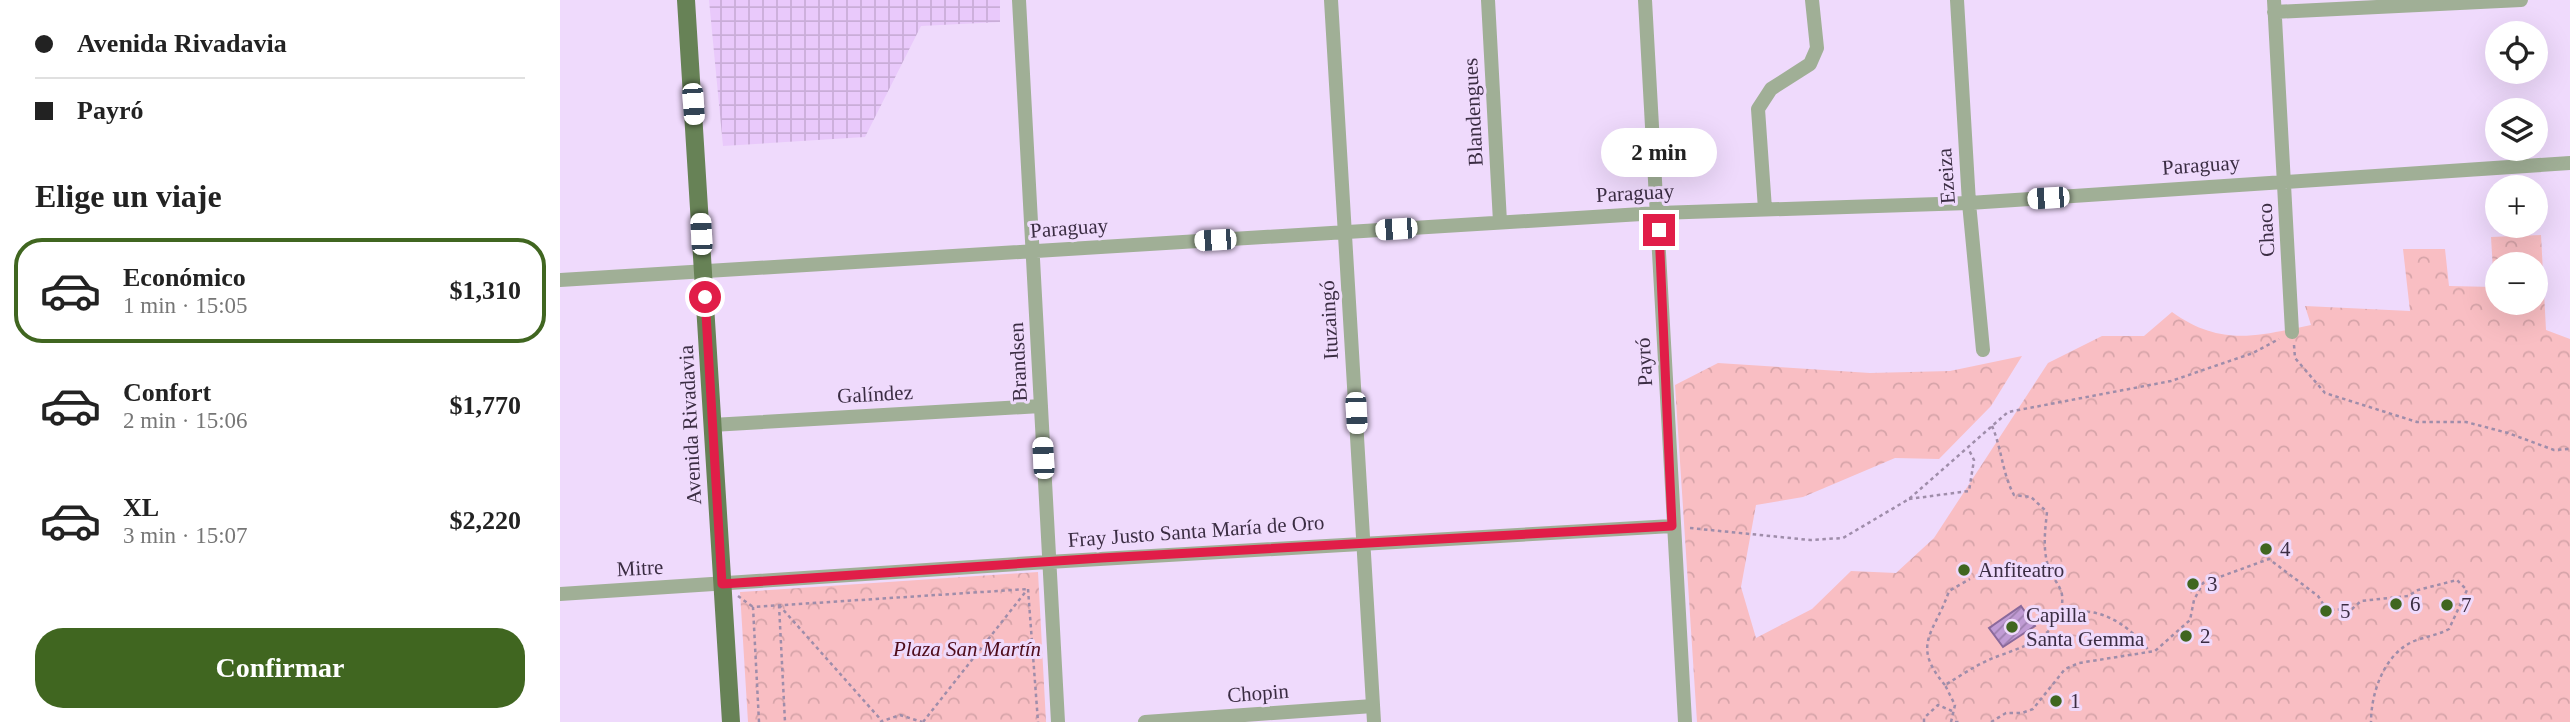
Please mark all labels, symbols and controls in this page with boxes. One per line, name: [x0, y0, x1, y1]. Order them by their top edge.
map controls: [2485, 21, 2548, 315]
button: locate: [2485, 21, 2548, 84]
text: Avenida Rivadavia: [77, 29, 287, 58]
street label: Blandengues: [1458, 57, 1488, 167]
car: [682, 82, 705, 126]
text: Payró: [77, 96, 143, 125]
button: layers: [2485, 98, 2548, 161]
callout: 2 min: [1601, 128, 1717, 177]
text: 2 min: [1631, 140, 1687, 165]
street label: Ezeiza: [1932, 147, 1960, 205]
street label: Paraguay: [2161, 150, 2241, 180]
button: +: [2485, 175, 2548, 238]
text: Elige un viaje: [35, 178, 222, 214]
street label: Paraguay: [1595, 179, 1675, 207]
car: [2027, 186, 2070, 210]
street label: Chaco: [2253, 203, 2279, 257]
car: [690, 212, 713, 256]
street label: Paraguay: [1029, 213, 1109, 243]
route end: [1643, 214, 1675, 246]
car: [1375, 217, 1418, 241]
car: [1194, 228, 1237, 252]
button: −: [2485, 252, 2548, 315]
icon: car: [39, 259, 102, 322]
text: Económico: [123, 263, 246, 292]
text: $1,310: [450, 276, 521, 305]
street label: Ituzaingó: [1315, 280, 1343, 360]
route start: [689, 281, 721, 313]
text: 1 min · 15:05: [123, 293, 248, 318]
street label: Brandsen: [1004, 321, 1032, 402]
street label: Payró: [1631, 337, 1657, 387]
street label: Avenida Rivadavia: [674, 344, 706, 506]
icon: car: [39, 374, 102, 437]
text: Confort: [123, 378, 211, 407]
street label: Galíndez: [837, 380, 913, 408]
text: $1,770: [450, 391, 521, 420]
car: [1345, 391, 1368, 435]
text: 2 min · 15:06: [123, 408, 248, 433]
car: [1032, 436, 1055, 480]
icon: car: [39, 489, 102, 552]
text: XL: [123, 493, 159, 522]
text: $2,220: [450, 506, 521, 535]
street label: Fray Justo Santa María de Oro: [1067, 510, 1325, 552]
text: 3 min · 15:07: [123, 523, 248, 548]
place label: 4: [2280, 537, 2291, 561]
marker: 4: [2258, 541, 2274, 557]
street label: Mitre: [616, 555, 664, 581]
place label: Anfiteatro: [1978, 558, 2064, 582]
marker: Anfiteatro: [1956, 562, 1972, 578]
place label: 3: [2207, 572, 2218, 596]
marker: 3: [2185, 576, 2201, 592]
place label: 6: [2410, 592, 2421, 616]
place label: 7: [2461, 593, 2472, 617]
marker: 6: [2388, 596, 2404, 612]
marker: 7: [2439, 597, 2455, 613]
place label: 5: [2340, 599, 2351, 623]
place label: Capilla Santa Gemma: [2026, 603, 2145, 651]
marker: 5: [2318, 603, 2334, 619]
marker: Capilla Santa Gemma: [2004, 619, 2020, 635]
place label: 2: [2200, 624, 2211, 648]
button: Confirmar: [35, 628, 525, 708]
marker: 2: [2178, 628, 2194, 644]
park label: Plaza San Martín: [892, 637, 1041, 661]
street label: Chopin: [1226, 679, 1290, 707]
place label: 1: [2070, 689, 2081, 713]
marker: 1: [2048, 693, 2064, 709]

